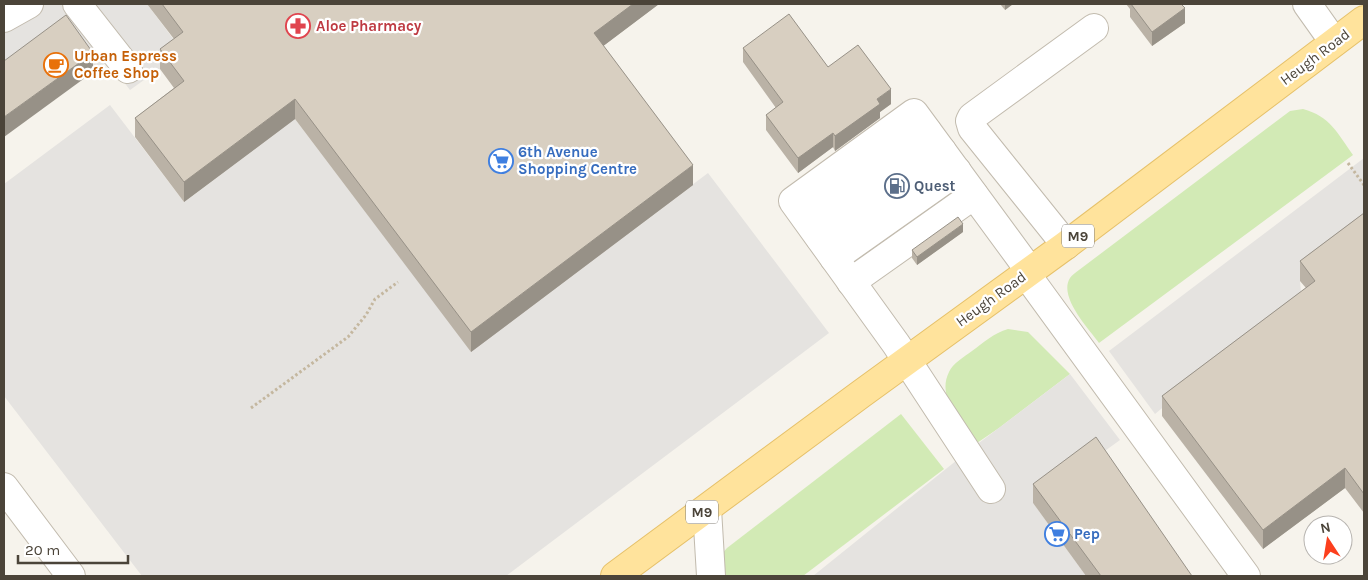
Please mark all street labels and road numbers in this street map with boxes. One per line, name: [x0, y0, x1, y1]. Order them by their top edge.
street label: Heugh Road: [1277, 25, 1353, 89]
road number: M9: [1062, 225, 1094, 248]
street label: Heugh Road: [952, 267, 1030, 331]
road number: M9: [686, 501, 718, 524]

